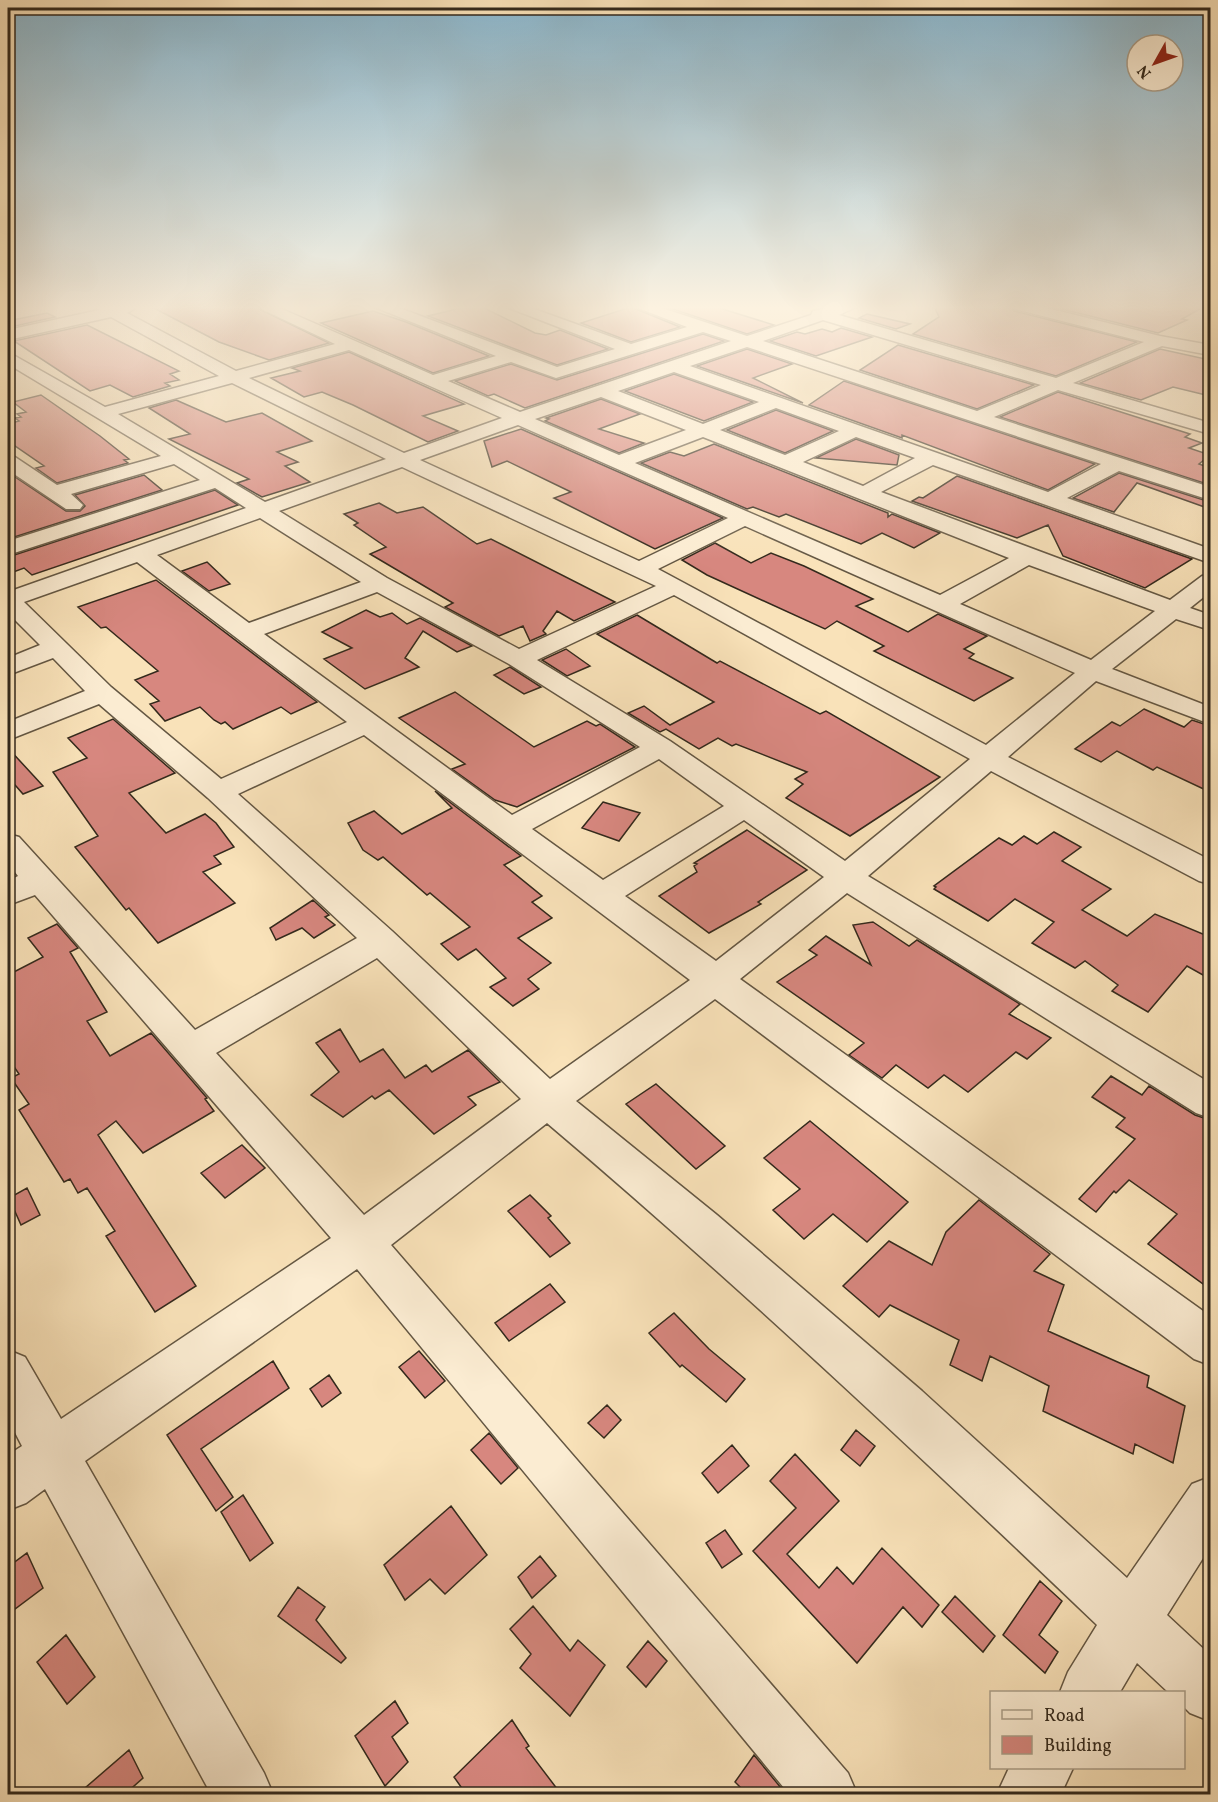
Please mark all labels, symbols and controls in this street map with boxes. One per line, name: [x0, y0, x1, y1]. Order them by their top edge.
north arrow: [1125, 33, 1185, 93]
text: N: [1133, 60, 1157, 83]
legend: [990, 1691, 1185, 1769]
text: Road: [1044, 1704, 1085, 1729]
text: Building: [1044, 1734, 1112, 1759]

